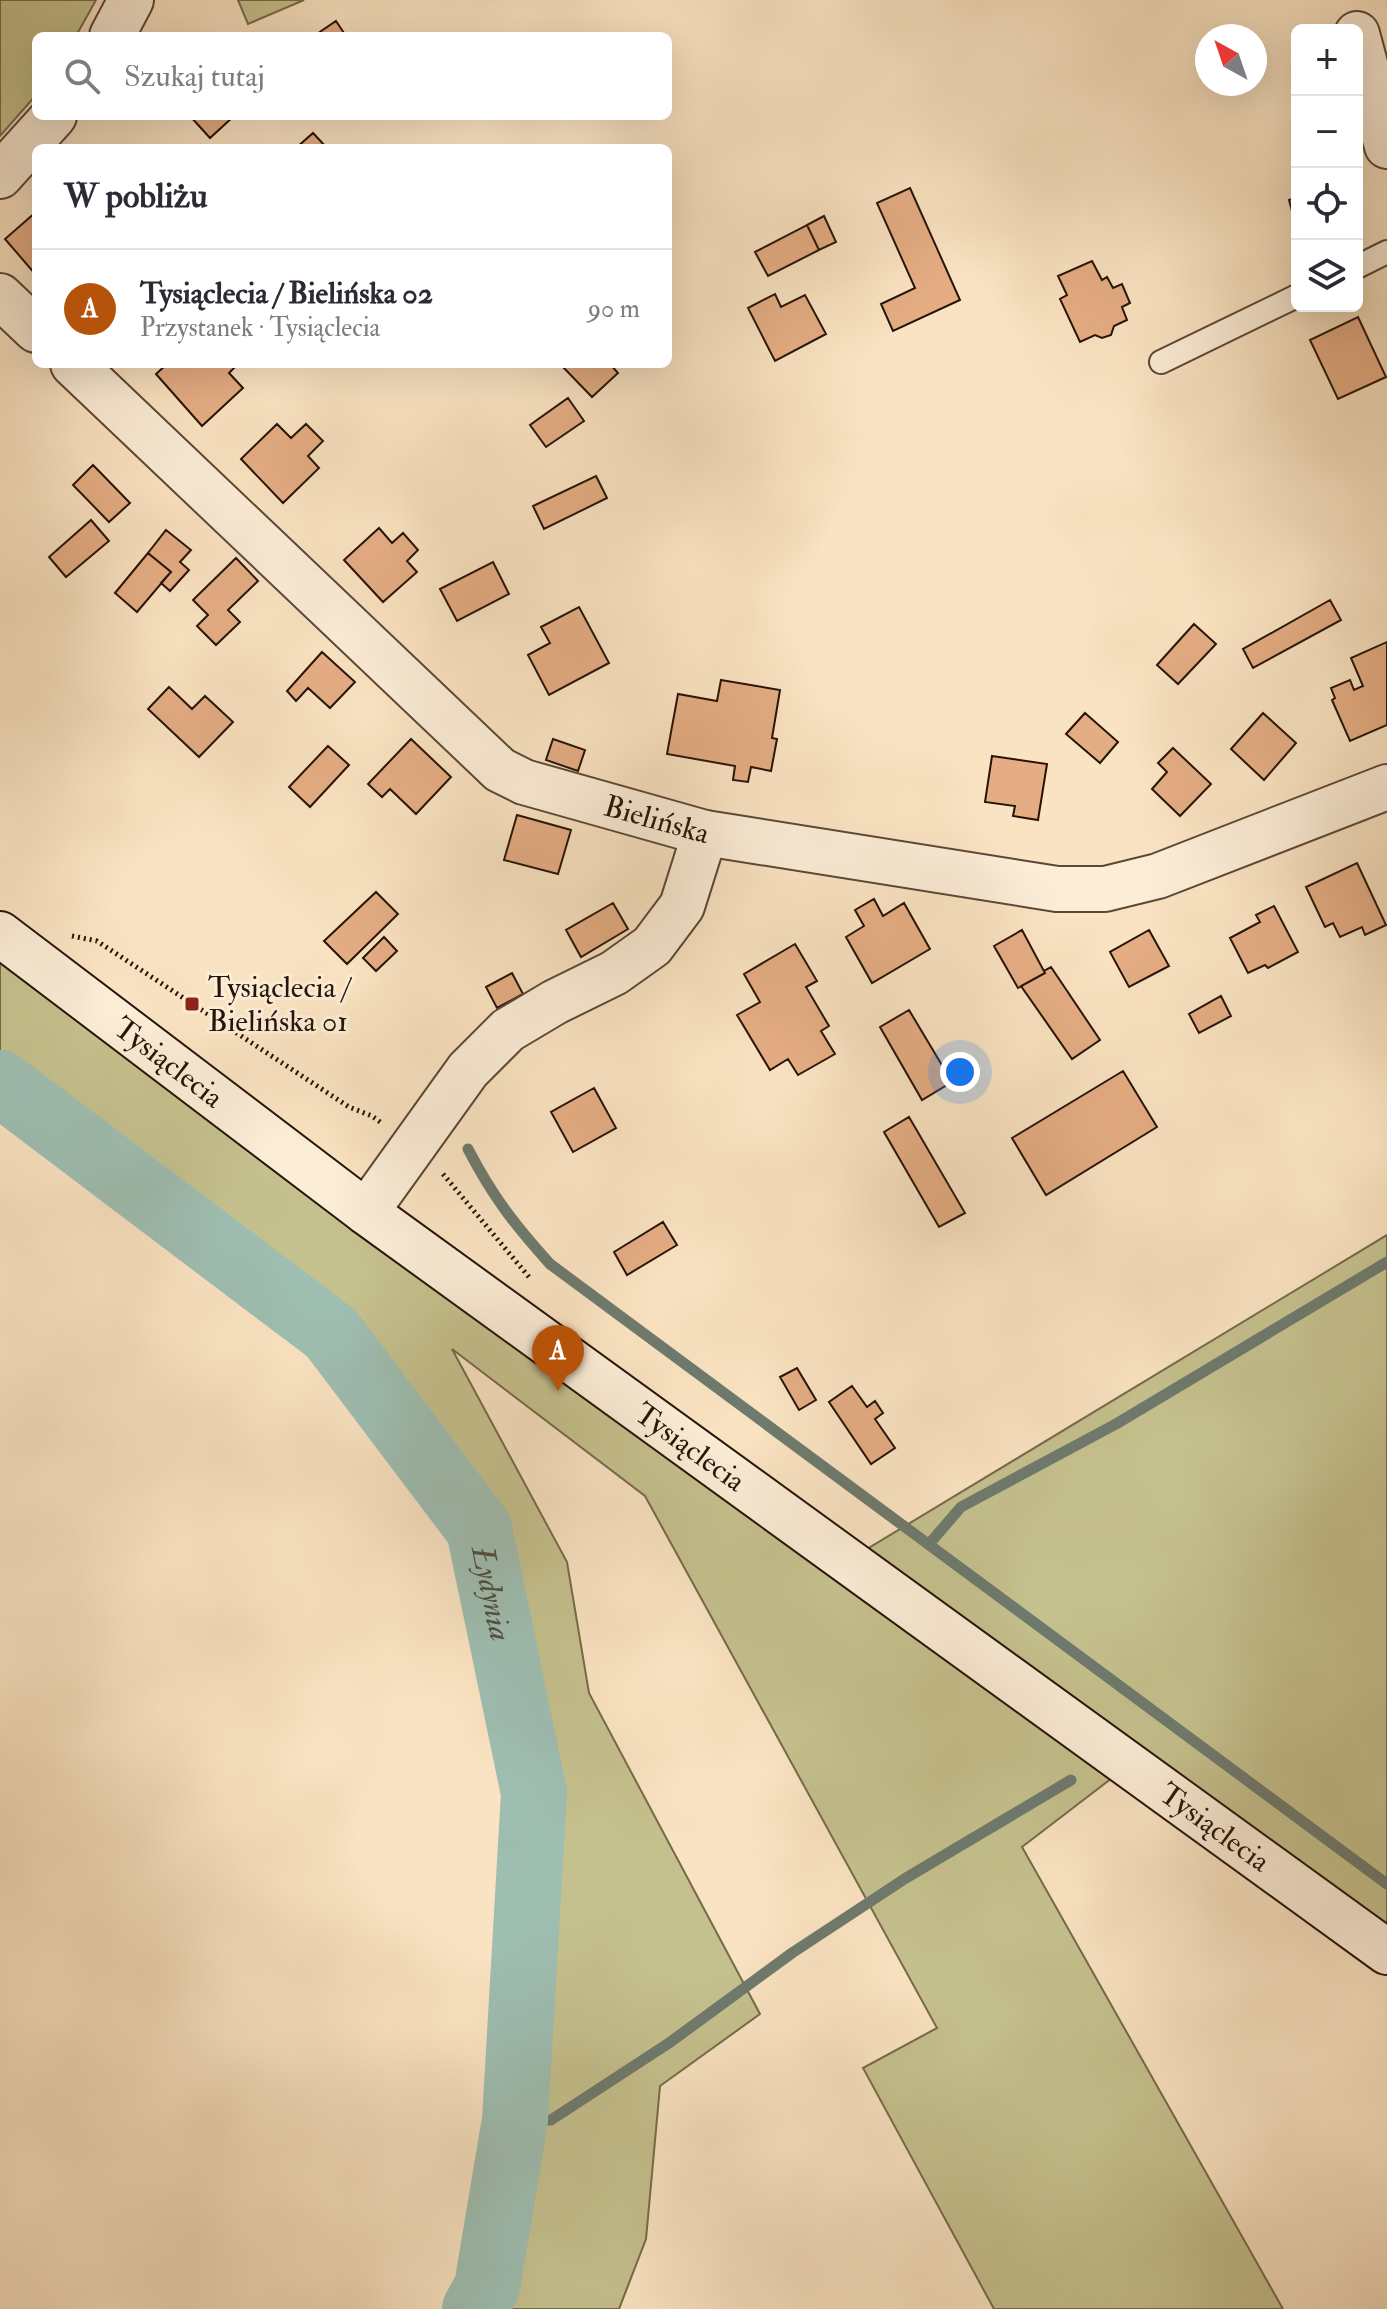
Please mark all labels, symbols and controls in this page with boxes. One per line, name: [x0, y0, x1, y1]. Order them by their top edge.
north arrow: [1195, 24, 1267, 96]
map controls: [1291, 24, 1363, 312]
button: +: [1291, 24, 1363, 96]
search box: [32, 32, 672, 120]
icon: search: [60, 54, 104, 98]
text: Szukaj tutaj: [124, 58, 265, 95]
button: −: [1291, 96, 1363, 168]
button: locate: [1291, 168, 1363, 240]
text: W pobliżu: [64, 175, 208, 218]
button: layers: [1291, 240, 1363, 312]
text: Tysiąclecia / Bielińska 02: [140, 275, 433, 312]
text: A: [82, 293, 98, 325]
text: 90 m: [588, 293, 640, 325]
text: Przystanek · Tysiąclecia: [140, 312, 380, 344]
street label: Bielińska: [600, 787, 714, 853]
place label: Tysiąclecia / Bielińska 01: [208, 969, 353, 1040]
marker: Tysiąclecia / Bielińska 01: [183, 995, 201, 1013]
street label: Tysiąclecia: [106, 1009, 231, 1116]
your location: [940, 1052, 980, 1092]
pin: A: [532, 1325, 584, 1391]
street label: Tysiąclecia: [627, 1395, 753, 1500]
water label: Łydynia: [462, 1540, 521, 1645]
street label: Tysiąclecia: [1152, 1775, 1278, 1881]

